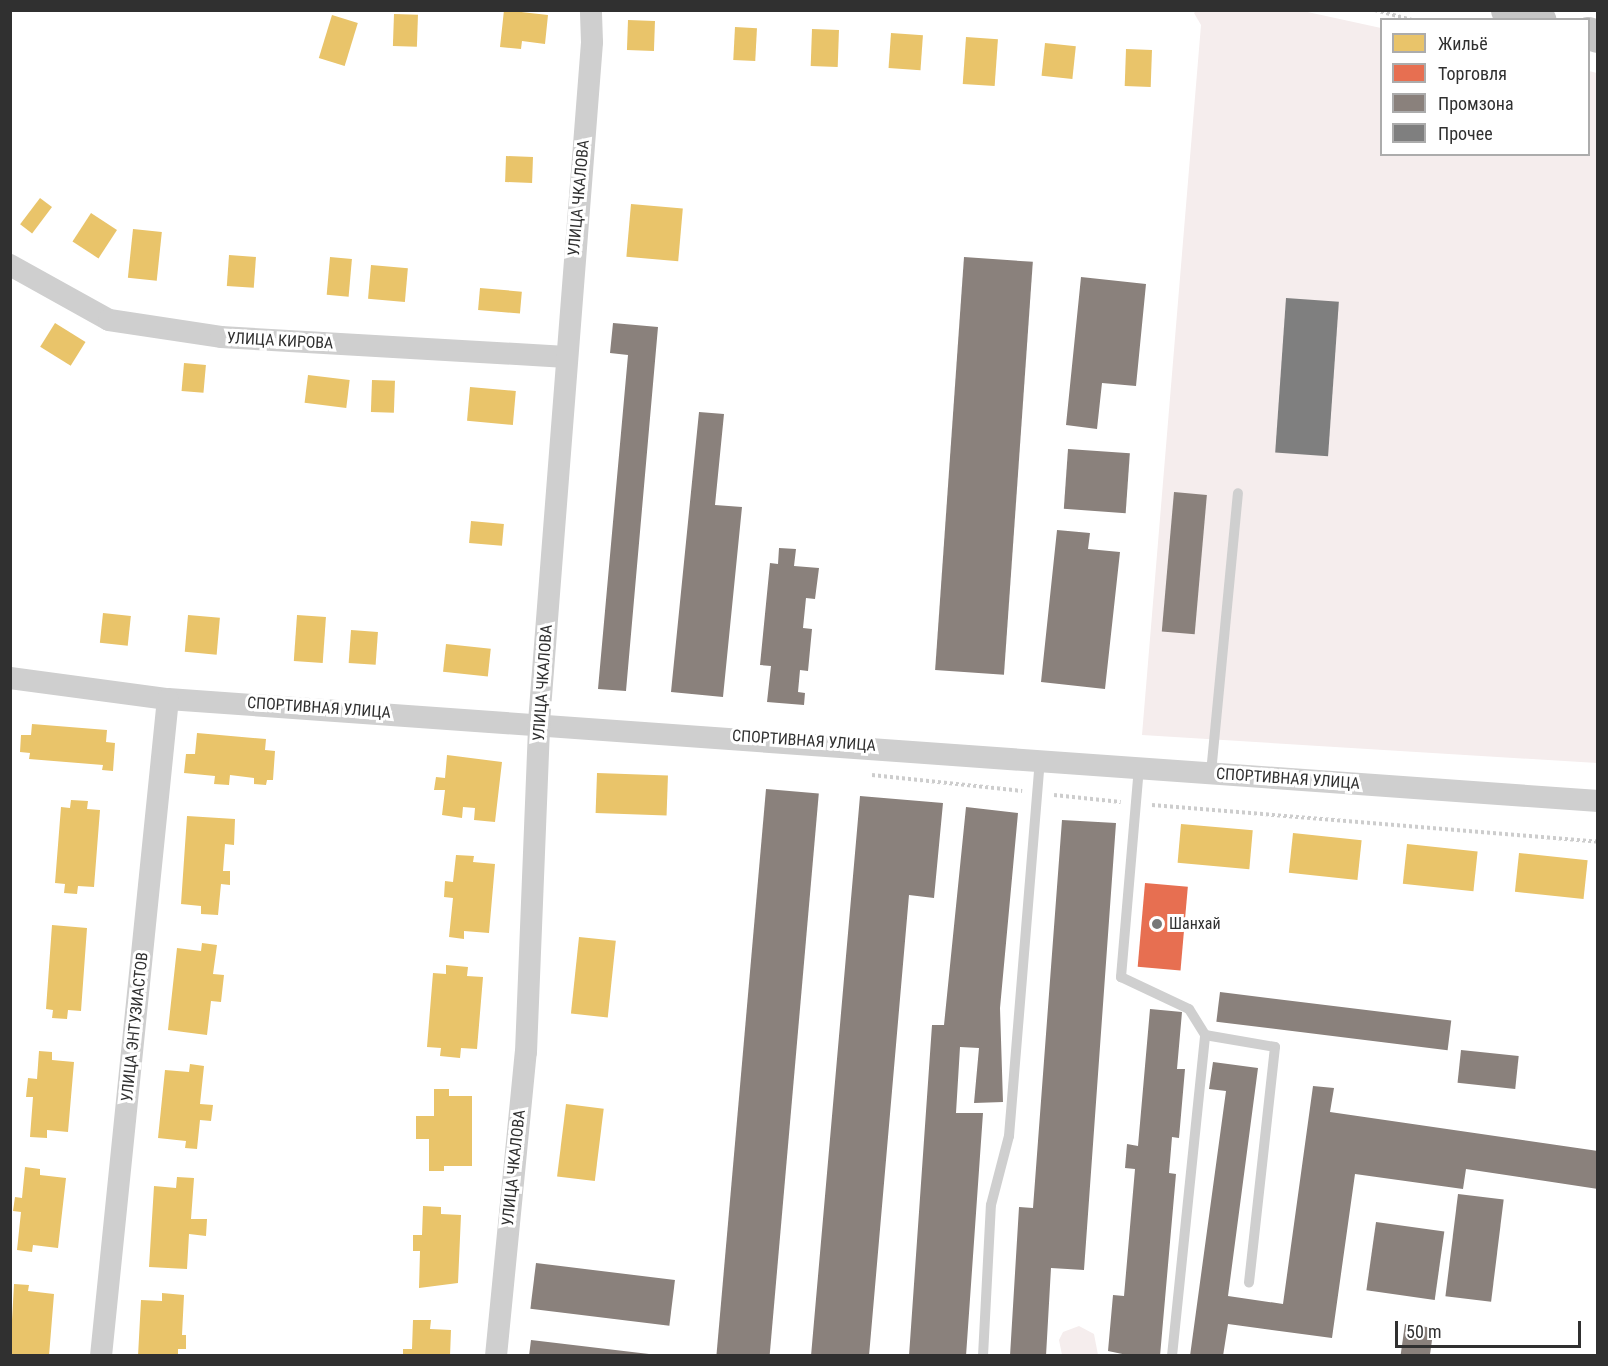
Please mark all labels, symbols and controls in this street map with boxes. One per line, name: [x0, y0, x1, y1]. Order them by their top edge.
legend: [1380, 18, 1590, 156]
text: Жильё: [1438, 33, 1488, 54]
text: Торговля: [1438, 63, 1507, 84]
text: Промзона: [1438, 93, 1514, 114]
text: Прочее: [1438, 123, 1493, 144]
street label: УЛИЦА ЧКАЛОВА: [564, 139, 594, 257]
street label: УЛИЦА КИРОВА: [226, 329, 334, 353]
street label: УЛИЦА ЧКАЛОВА: [529, 624, 557, 742]
street label: СПОРТИВНАЯ УЛИЦА: [246, 693, 392, 723]
street label: СПОРТИВНАЯ УЛИЦА: [731, 726, 877, 756]
street label: СПОРТИВНАЯ УЛИЦА: [1215, 764, 1361, 794]
place label: Шанхай: [1169, 914, 1221, 934]
marker: Шанхай: [1150, 917, 1164, 931]
street label: УЛИЦА ЭНТУЗИАСТОВ: [118, 951, 152, 1103]
street label: УЛИЦА ЧКАЛОВА: [498, 1109, 530, 1227]
scale bar: [1398, 1309, 1584, 1347]
text: 50 m: [1406, 1321, 1441, 1342]

